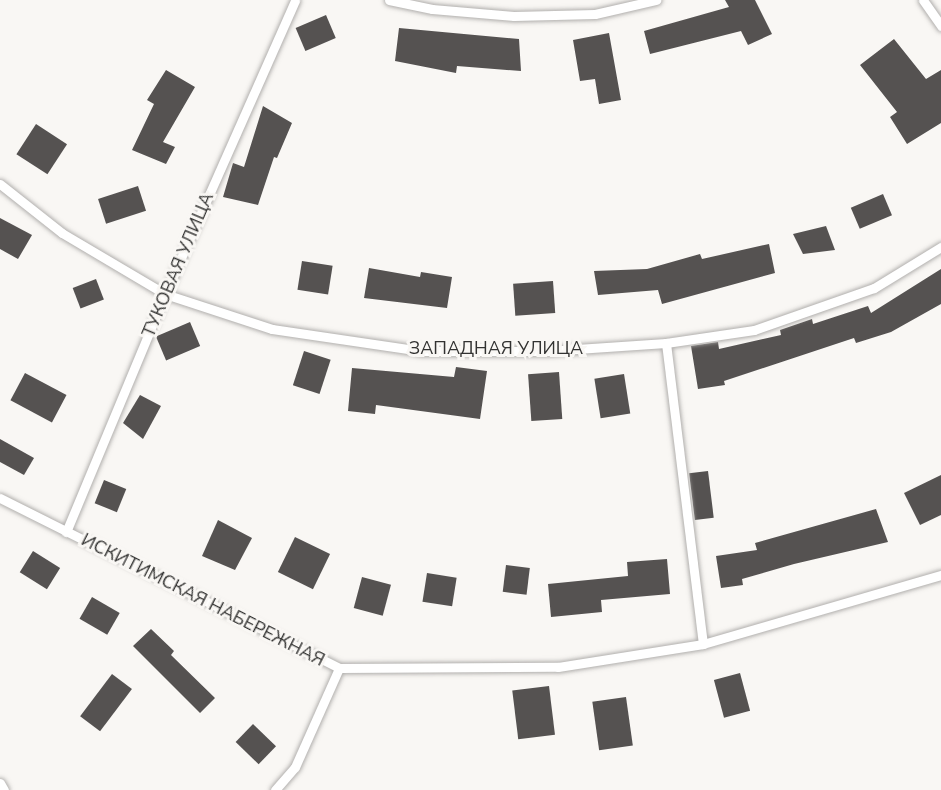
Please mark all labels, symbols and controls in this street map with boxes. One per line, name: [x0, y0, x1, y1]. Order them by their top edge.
street label: ТУКОВАЯ УЛИЦА: [138, 189, 218, 341]
street label: ЗАПАДНАЯ УЛИЦА: [409, 337, 583, 359]
street label: ИСКИТИМСКАЯ НАБЕРЕЖНАЯ: [78, 529, 328, 671]

